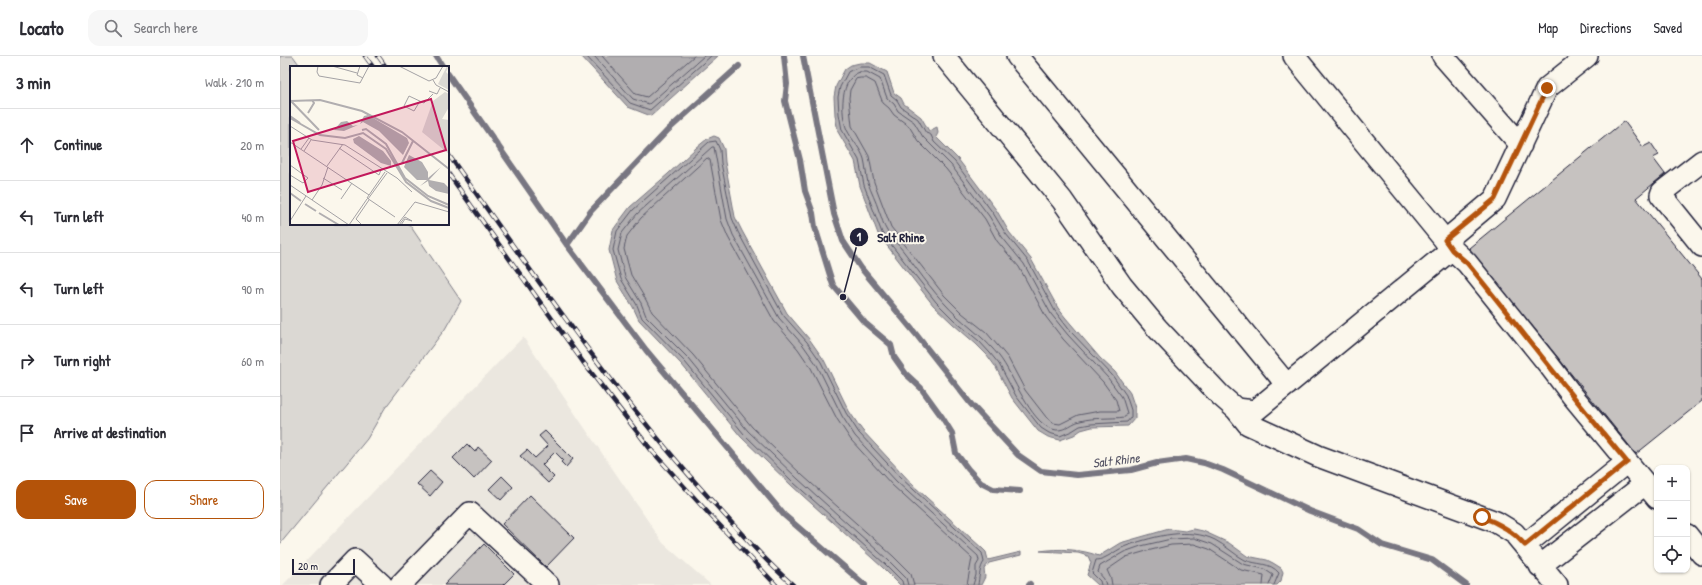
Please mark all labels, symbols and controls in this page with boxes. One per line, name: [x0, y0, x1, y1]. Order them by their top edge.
search box: [88, 10, 368, 46]
text: Locato: [20, 15, 64, 41]
icon: search: [102, 17, 124, 39]
text: Search here: [134, 17, 198, 38]
text: Map: [1538, 18, 1558, 37]
text: Directions: [1580, 18, 1631, 37]
text: Saved: [1653, 18, 1682, 37]
inset map: [290, 66, 449, 225]
text: 3 min: [16, 71, 51, 94]
text: Walk · 210 m: [205, 73, 264, 91]
route end: [1538, 79, 1556, 97]
icon: ahead: [16, 134, 38, 156]
text: Continue: [54, 134, 102, 155]
text: 20 m: [240, 136, 264, 154]
icon: left: [16, 206, 38, 228]
text: Turn left: [54, 206, 104, 227]
text: 40 m: [241, 208, 264, 226]
callout: Salt Rhine: [849, 225, 932, 250]
text: 1: [857, 228, 862, 245]
text: Salt Rhine: [877, 228, 925, 246]
icon: left: [16, 278, 38, 300]
text: Turn left: [54, 278, 104, 299]
text: 90 m: [242, 280, 264, 298]
icon: right: [16, 350, 38, 372]
text: Turn right: [54, 350, 110, 371]
text: 60 m: [241, 352, 264, 370]
icon: arrive: [16, 422, 38, 444]
text: Arrive at destination: [54, 422, 166, 443]
water label: Salt Rhine: [1091, 448, 1141, 472]
map controls: [1654, 465, 1690, 573]
button: +: [1654, 465, 1690, 501]
button: Save: [16, 480, 136, 519]
button: Share: [144, 480, 264, 519]
button: −: [1654, 501, 1690, 537]
route start: [1473, 508, 1491, 526]
button: locate: [1654, 537, 1690, 573]
scale bar: [292, 557, 355, 576]
text: 20 m: [298, 559, 318, 573]

